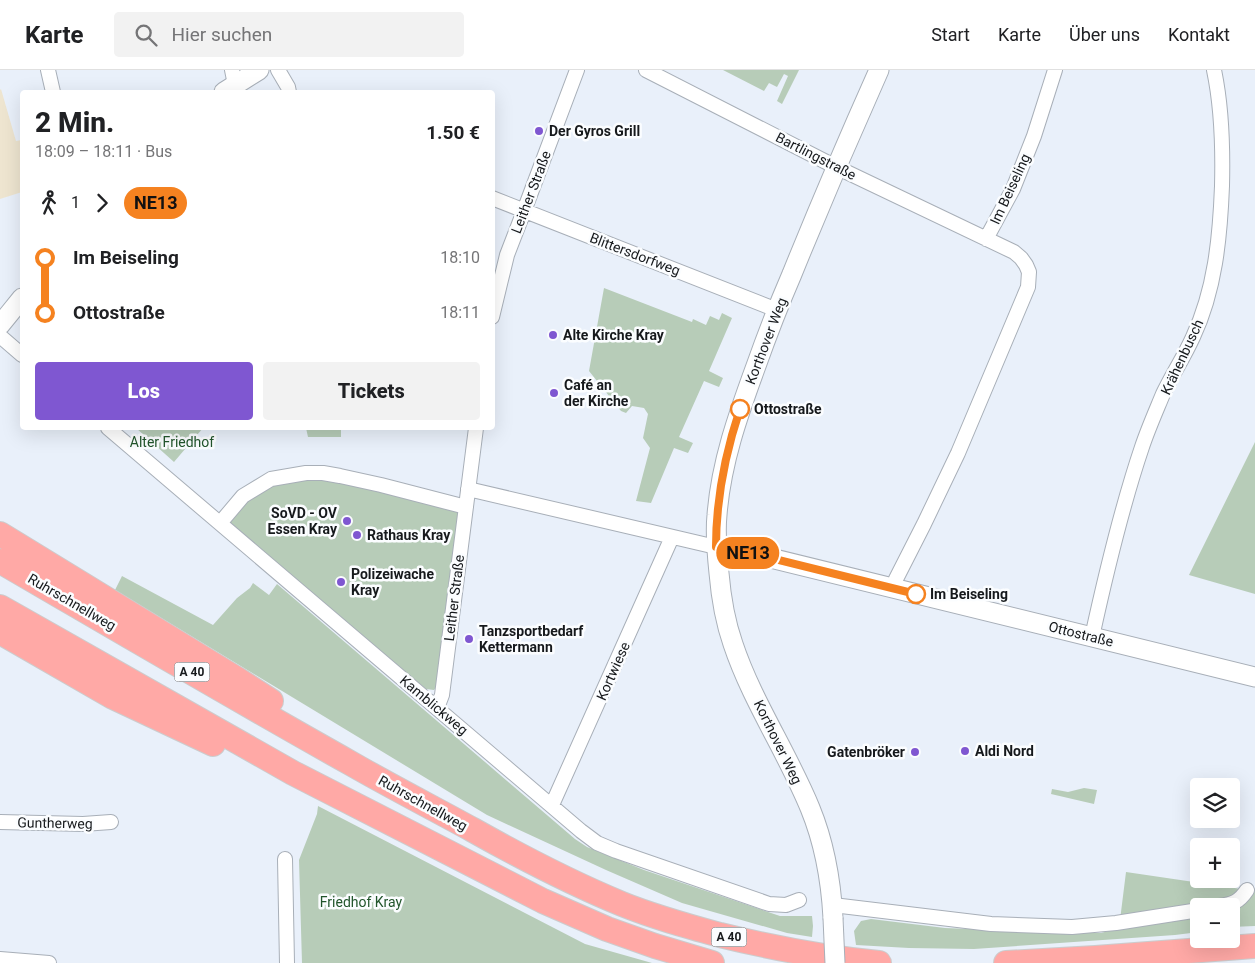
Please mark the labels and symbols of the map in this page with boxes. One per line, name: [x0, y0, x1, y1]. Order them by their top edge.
place label: Der Gyros Grill: [549, 123, 640, 139]
marker: Der Gyros Grill: [533, 125, 545, 137]
street label: Bartlingstraße: [773, 129, 859, 183]
street label: Leither Straße: [508, 149, 554, 235]
street label: Im Beiseling: [987, 151, 1033, 227]
street label: Blittersdorfweg: [588, 229, 682, 279]
street label: Korthover Weg: [742, 295, 790, 387]
street label: Krähenbusch: [1158, 317, 1206, 397]
place label: Alte Kirche Kray: [563, 327, 665, 343]
marker: Alte Kirche Kray: [547, 329, 559, 341]
place label: Café an der Kirche: [564, 377, 629, 409]
marker: Café an der Kirche: [548, 387, 560, 399]
marker: Ottostraße: [730, 399, 750, 419]
place label: Ottostraße: [754, 401, 822, 417]
park label: Alter Friedhof: [130, 434, 214, 450]
place label: SoVD - OV Essen Kray: [268, 505, 338, 537]
marker: SoVD - OV Essen Kray: [341, 515, 353, 527]
place label: Rathaus Kray: [367, 527, 451, 543]
marker: Rathaus Kray: [351, 529, 363, 541]
line badge: NE13: [713, 537, 783, 569]
street label: Leither Straße: [441, 554, 467, 642]
place label: Polizeiwache Kray: [351, 566, 434, 598]
street label: Ruhrschnellweg: [25, 570, 119, 634]
marker: Polizeiwache Kray: [335, 576, 347, 588]
marker: Im Beiseling: [906, 584, 926, 604]
place label: Im Beiseling: [930, 586, 1008, 602]
street label: Ottostraße: [1047, 618, 1115, 650]
place label: Tanzsportbedarf Kettermann: [479, 623, 584, 655]
marker: Tanzsportbedarf Kettermann: [463, 633, 475, 645]
street label: Kortwiese: [593, 639, 633, 703]
road number: A 40: [174, 662, 210, 682]
street label: Kamblickweg: [397, 672, 471, 738]
street label: Korthover Weg: [751, 697, 805, 787]
place label: Aldi Nord: [975, 743, 1034, 759]
place label: Gatenbröker: [827, 744, 905, 760]
marker: Aldi Nord: [959, 745, 971, 757]
marker: Gatenbröker: [909, 746, 921, 758]
street label: Ruhrschnellweg: [376, 772, 470, 834]
street label: Guntherweg: [17, 814, 93, 832]
park label: Friedhof Kray: [320, 894, 403, 910]
road number: A 40: [712, 928, 746, 946]

